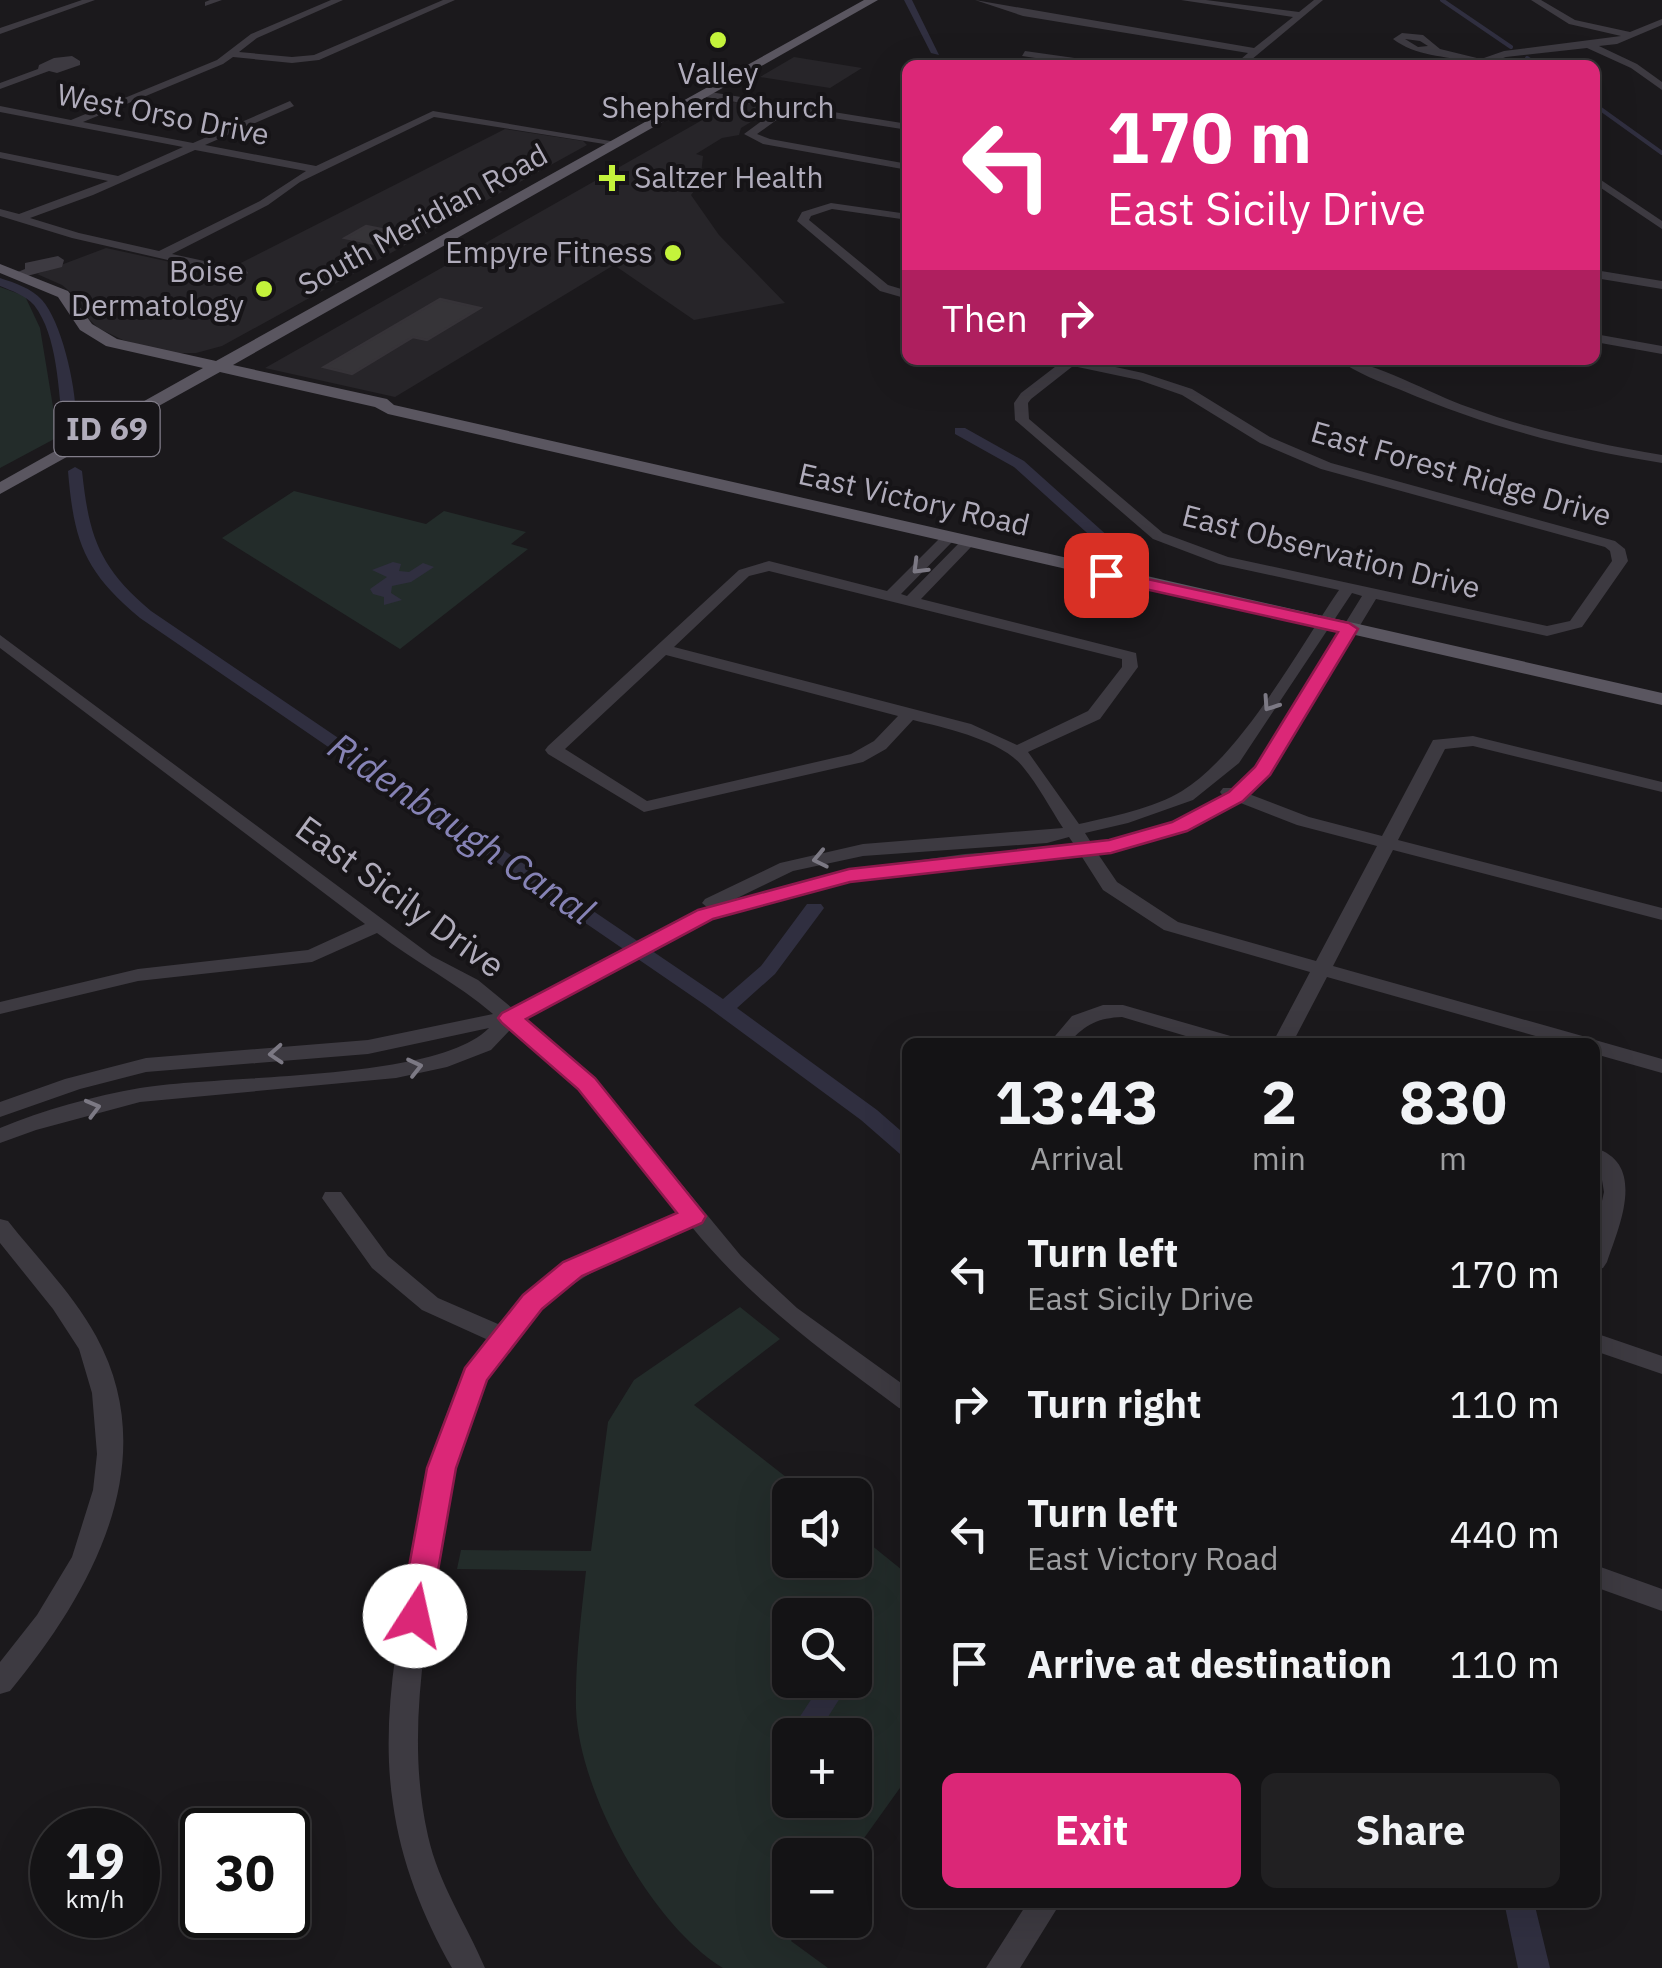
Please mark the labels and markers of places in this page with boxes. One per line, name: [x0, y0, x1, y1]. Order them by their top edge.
marker: Valley Shepherd Church: [707, 29, 729, 51]
place label: Valley Shepherd Church: [602, 53, 834, 126]
place label: Saltzer Health: [634, 157, 823, 196]
marker: Saltzer Health: [599, 165, 625, 191]
place label: Empyre Fitness: [445, 232, 653, 271]
marker: Empyre Fitness: [662, 242, 684, 264]
place label: Boise Dermatology: [71, 251, 244, 324]
marker: Boise Dermatology: [253, 278, 275, 300]
pin: [1064, 533, 1149, 618]

